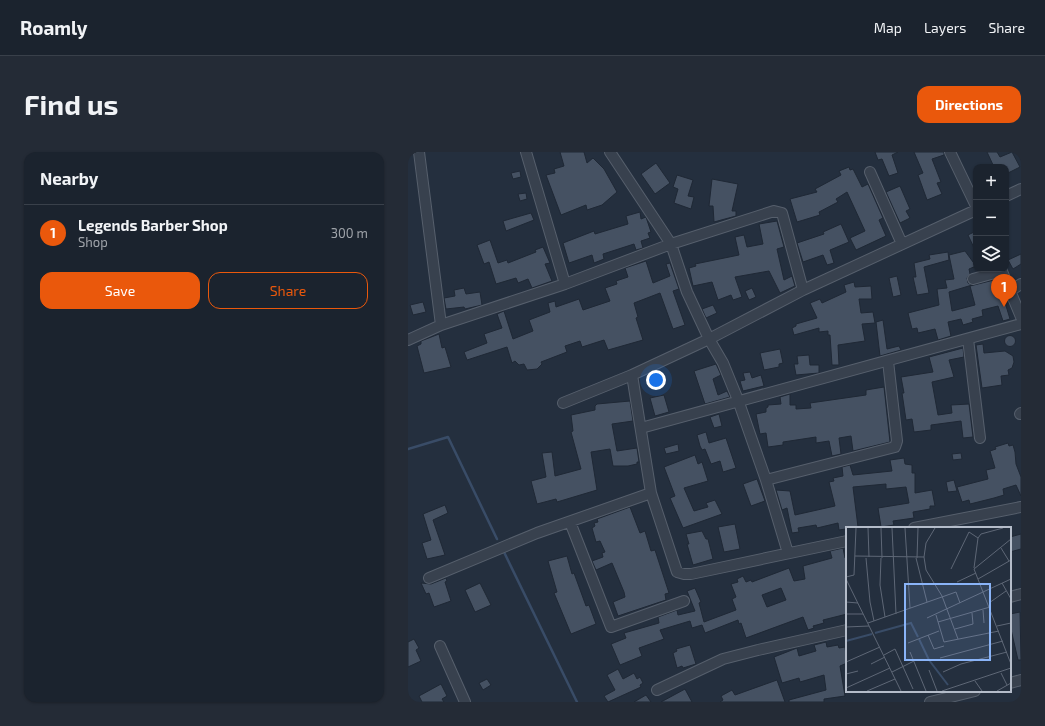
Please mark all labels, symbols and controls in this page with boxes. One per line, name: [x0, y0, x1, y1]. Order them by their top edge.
text: Roamly: [20, 16, 87, 39]
text: Map: [874, 19, 902, 36]
text: Layers: [924, 19, 966, 36]
text: Share: [988, 19, 1025, 36]
button: Directions: [917, 86, 1021, 123]
text: Find us: [24, 87, 118, 121]
map controls: [973, 164, 1009, 272]
button: +: [973, 164, 1009, 200]
text: Nearby: [40, 168, 98, 188]
button: −: [973, 200, 1009, 236]
text: Legends Barber Shop: [78, 216, 228, 234]
text: 1: [50, 225, 56, 241]
text: 300 m: [331, 225, 368, 241]
text: Shop: [78, 234, 108, 250]
button: layers: [973, 236, 1009, 272]
button: Save: [40, 272, 200, 309]
button: Share: [208, 272, 368, 309]
pin: 1: [991, 274, 1017, 307]
your location: [646, 370, 666, 390]
inset map: [846, 527, 1011, 692]

